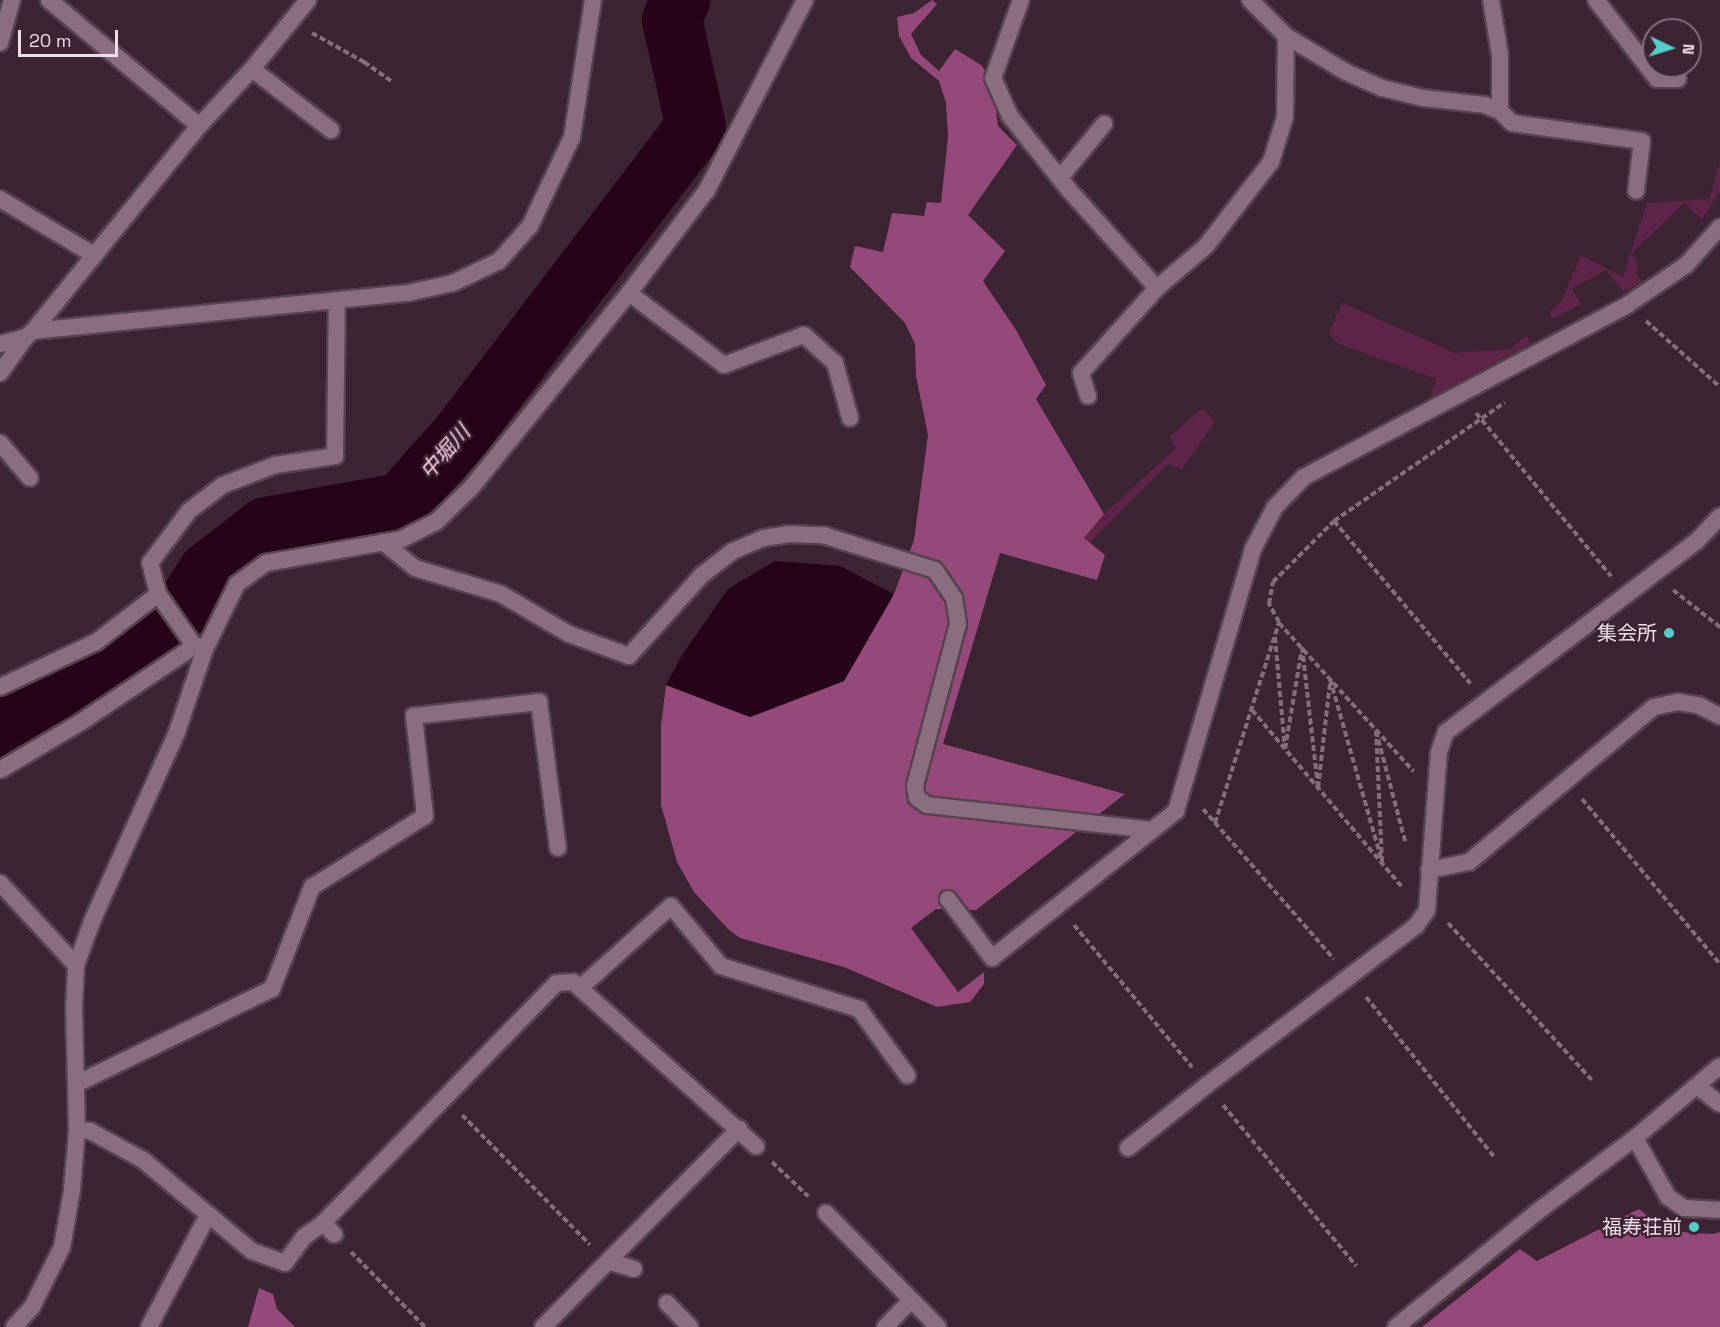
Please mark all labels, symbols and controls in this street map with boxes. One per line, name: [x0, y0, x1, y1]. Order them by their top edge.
scale bar: [21, 18, 122, 56]
north arrow: [1642, 18, 1702, 78]
text: 20 m: [29, 29, 72, 52]
text: N: [1678, 43, 1699, 55]
water label: 中堀川: [415, 420, 475, 484]
place label: 集会所: [1597, 621, 1657, 645]
marker: 集会所: [1662, 626, 1676, 640]
place label: 福寿荘前: [1602, 1215, 1682, 1239]
marker: 福寿荘前: [1687, 1220, 1701, 1234]

